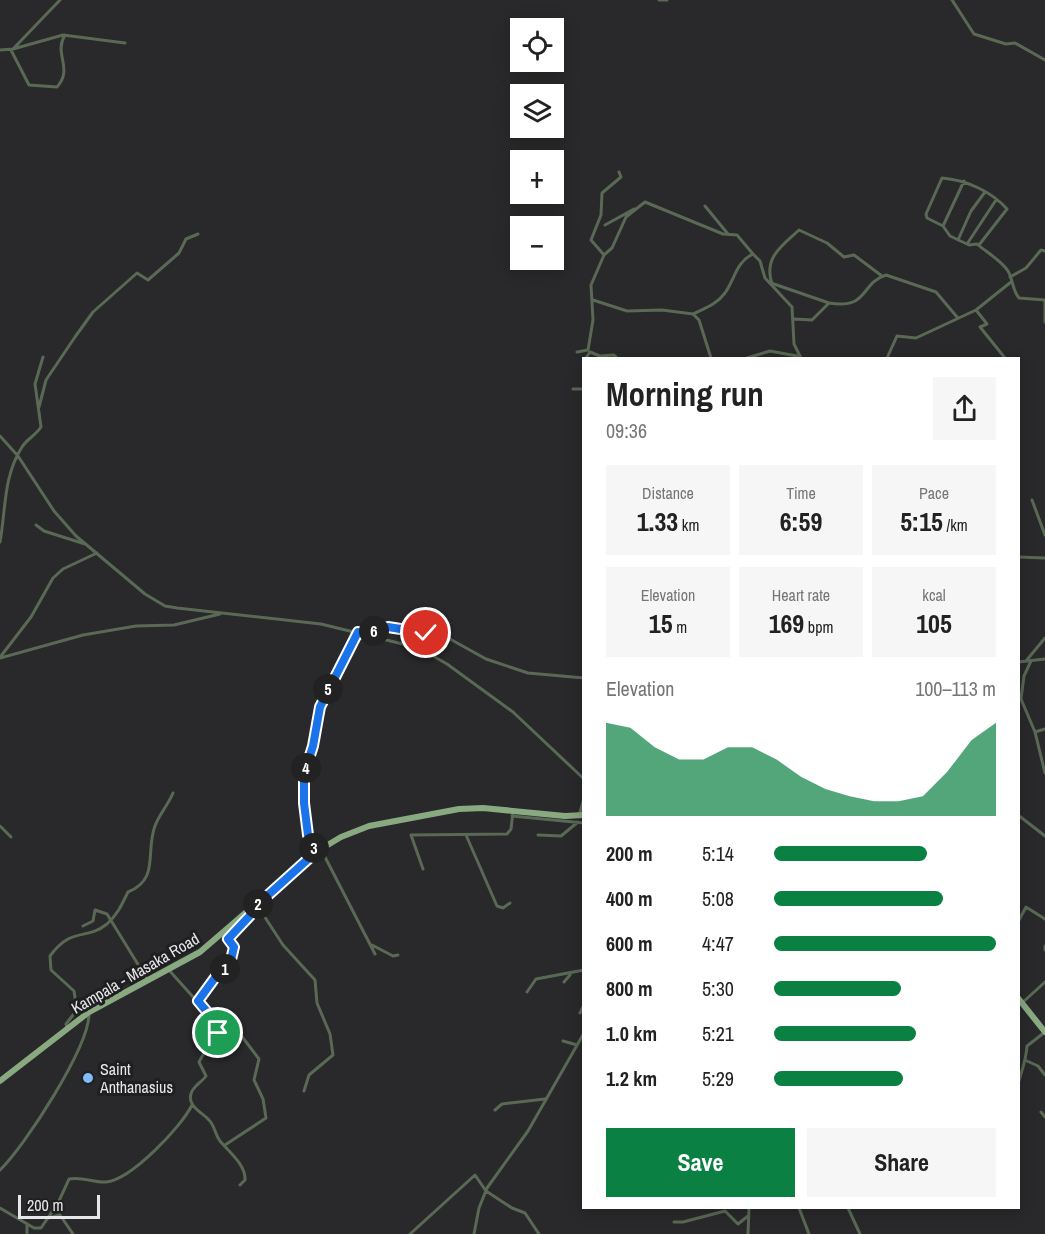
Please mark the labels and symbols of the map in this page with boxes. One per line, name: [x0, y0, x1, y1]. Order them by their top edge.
pin: [400, 607, 451, 658]
pin: 6: [359, 616, 389, 646]
pin: 5: [313, 674, 343, 704]
pin: 4: [291, 753, 321, 783]
pin: 3: [299, 833, 329, 863]
pin: 2: [243, 889, 273, 919]
street label: Kampala - Masaka Road: [67, 927, 203, 1019]
pin: 1: [210, 954, 240, 984]
pin: [192, 1007, 243, 1058]
place label: Saint Anthanasius: [99, 1058, 173, 1098]
marker: Saint Anthanasius: [81, 1071, 95, 1085]
scale bar: [18, 1192, 100, 1220]

